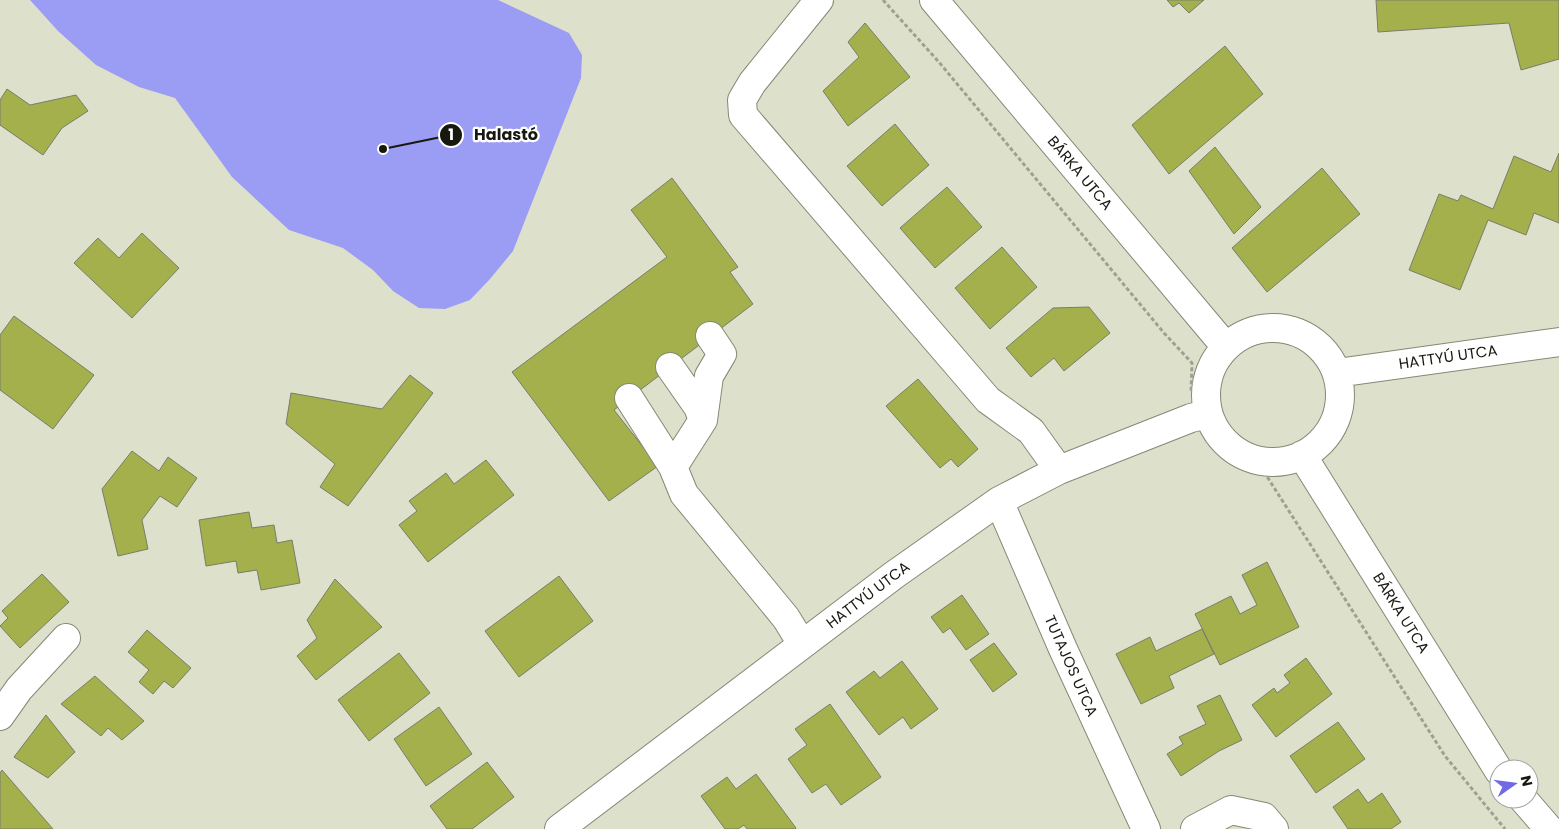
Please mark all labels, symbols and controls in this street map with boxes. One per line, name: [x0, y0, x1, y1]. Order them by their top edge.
callout: Halastó: [439, 119, 547, 150]
text: Halastó: [474, 123, 538, 146]
text: 1: [448, 124, 454, 145]
street label: BÁRKA UTCA: [1043, 131, 1118, 214]
street label: HATTYÚ UTCA: [1397, 339, 1499, 374]
street label: HATTYÚ UTCA: [822, 556, 914, 633]
street label: BÁRKA UTCA: [1368, 568, 1435, 657]
street label: TUTAJOS UTCA: [1040, 612, 1103, 720]
north arrow: [1489, 759, 1539, 809]
text: N: [1516, 773, 1538, 788]

